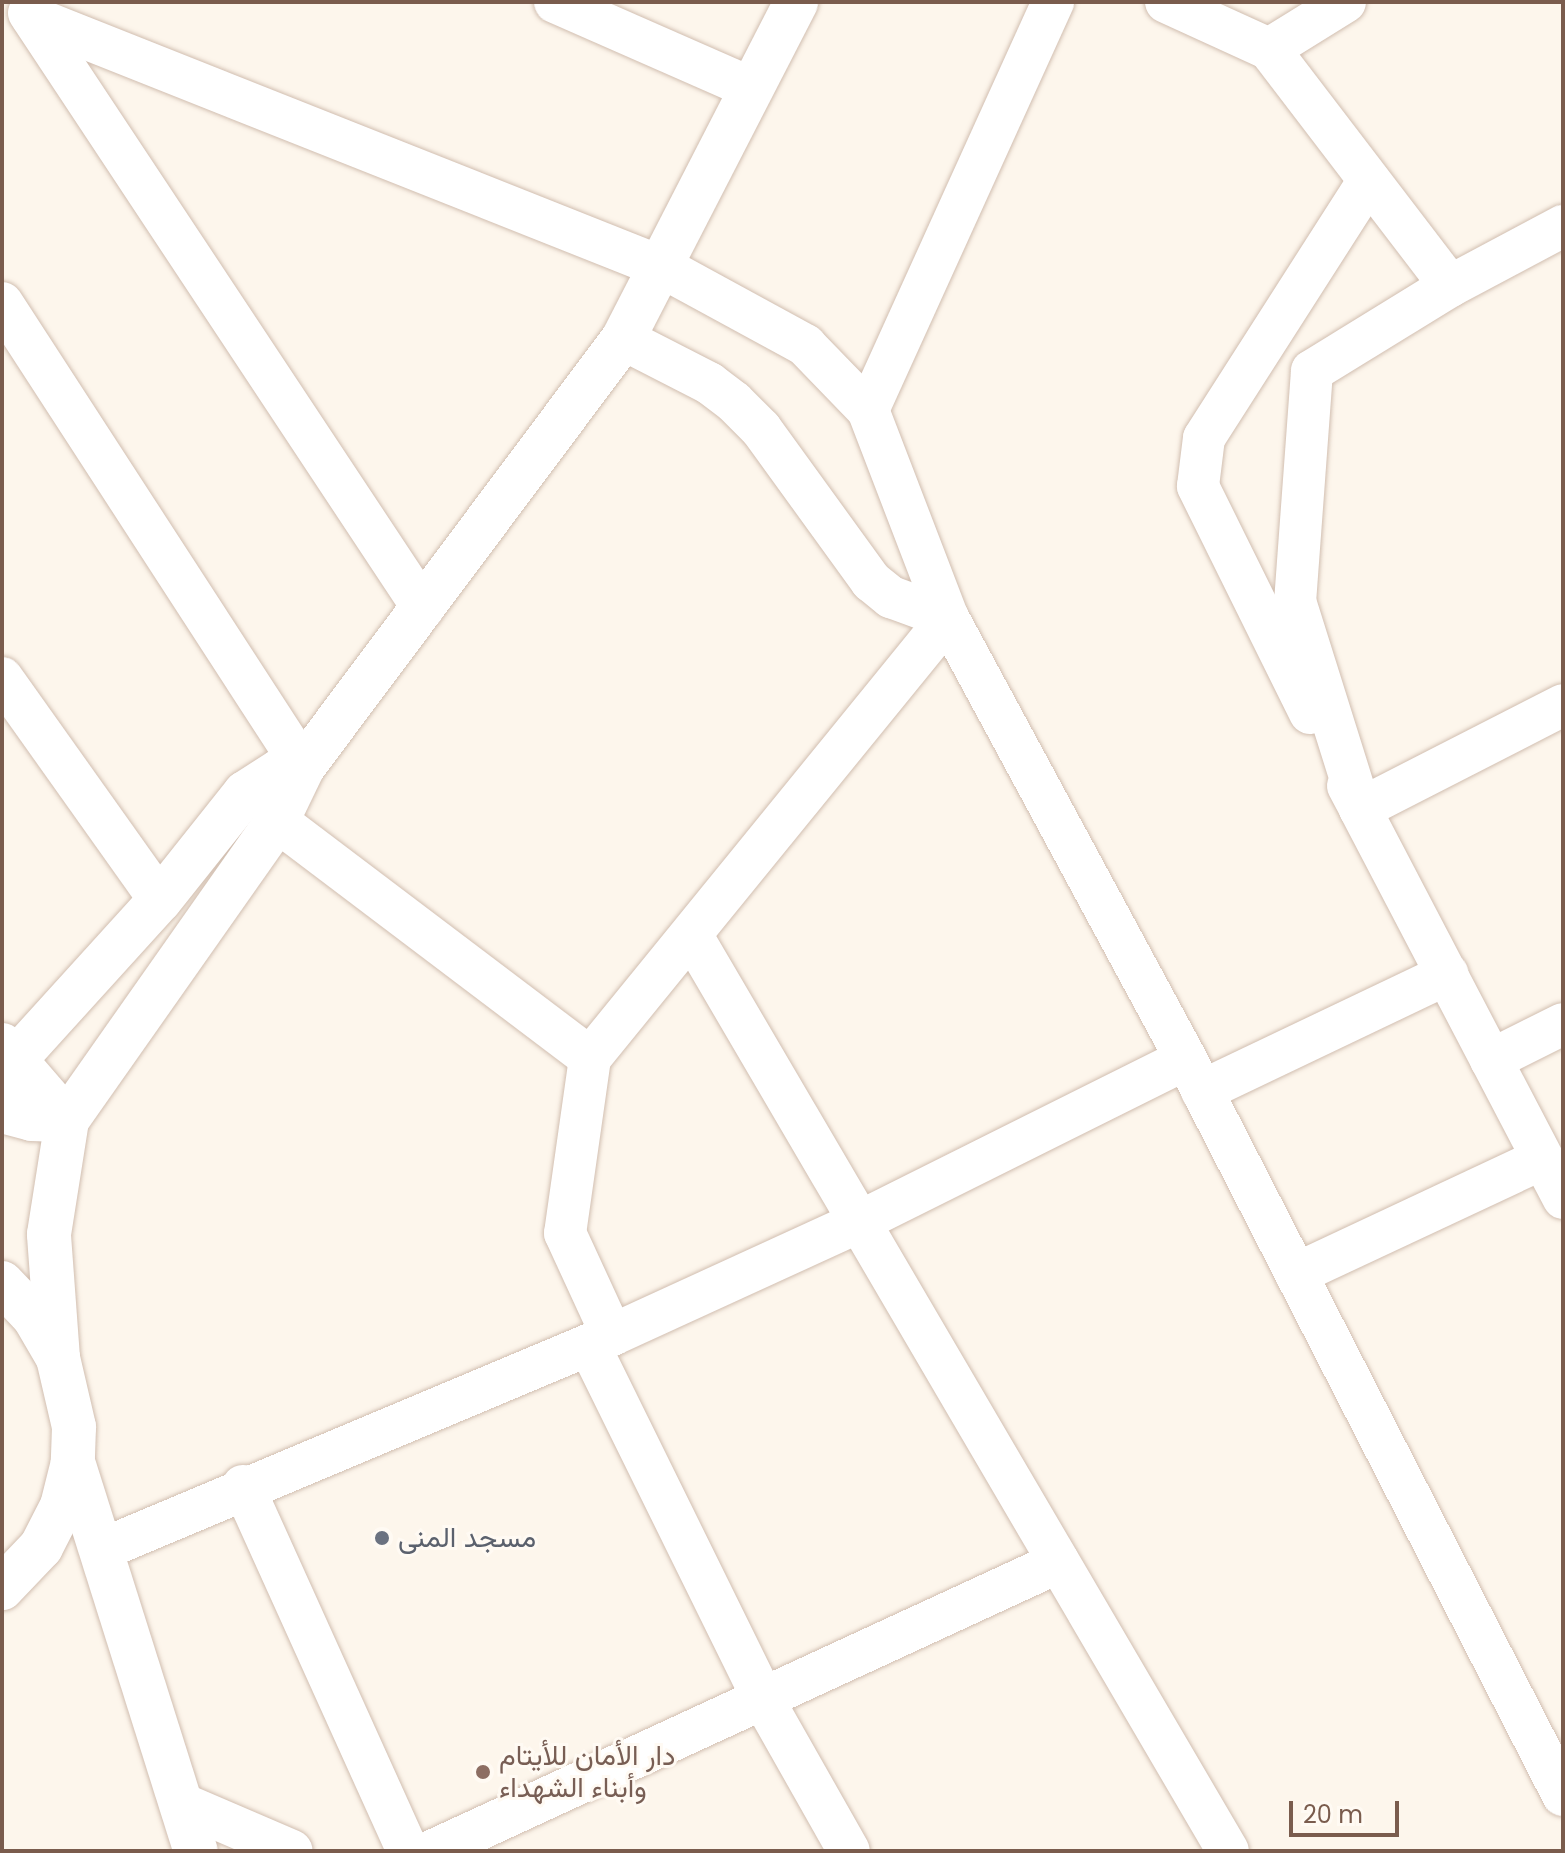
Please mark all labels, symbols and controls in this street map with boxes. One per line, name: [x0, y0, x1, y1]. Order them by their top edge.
place label: مسجد المنى: [398, 1521, 536, 1555]
marker: مسجد المنى: [373, 1529, 391, 1547]
place label: دار الأمان للأيتام وأبناء الشهداء: [499, 1739, 675, 1805]
marker: دار الأمان للأيتام وأبناء الشهداء: [474, 1763, 492, 1781]
scale bar: [1293, 1785, 1403, 1835]
text: 20 m: [1303, 1798, 1363, 1831]

